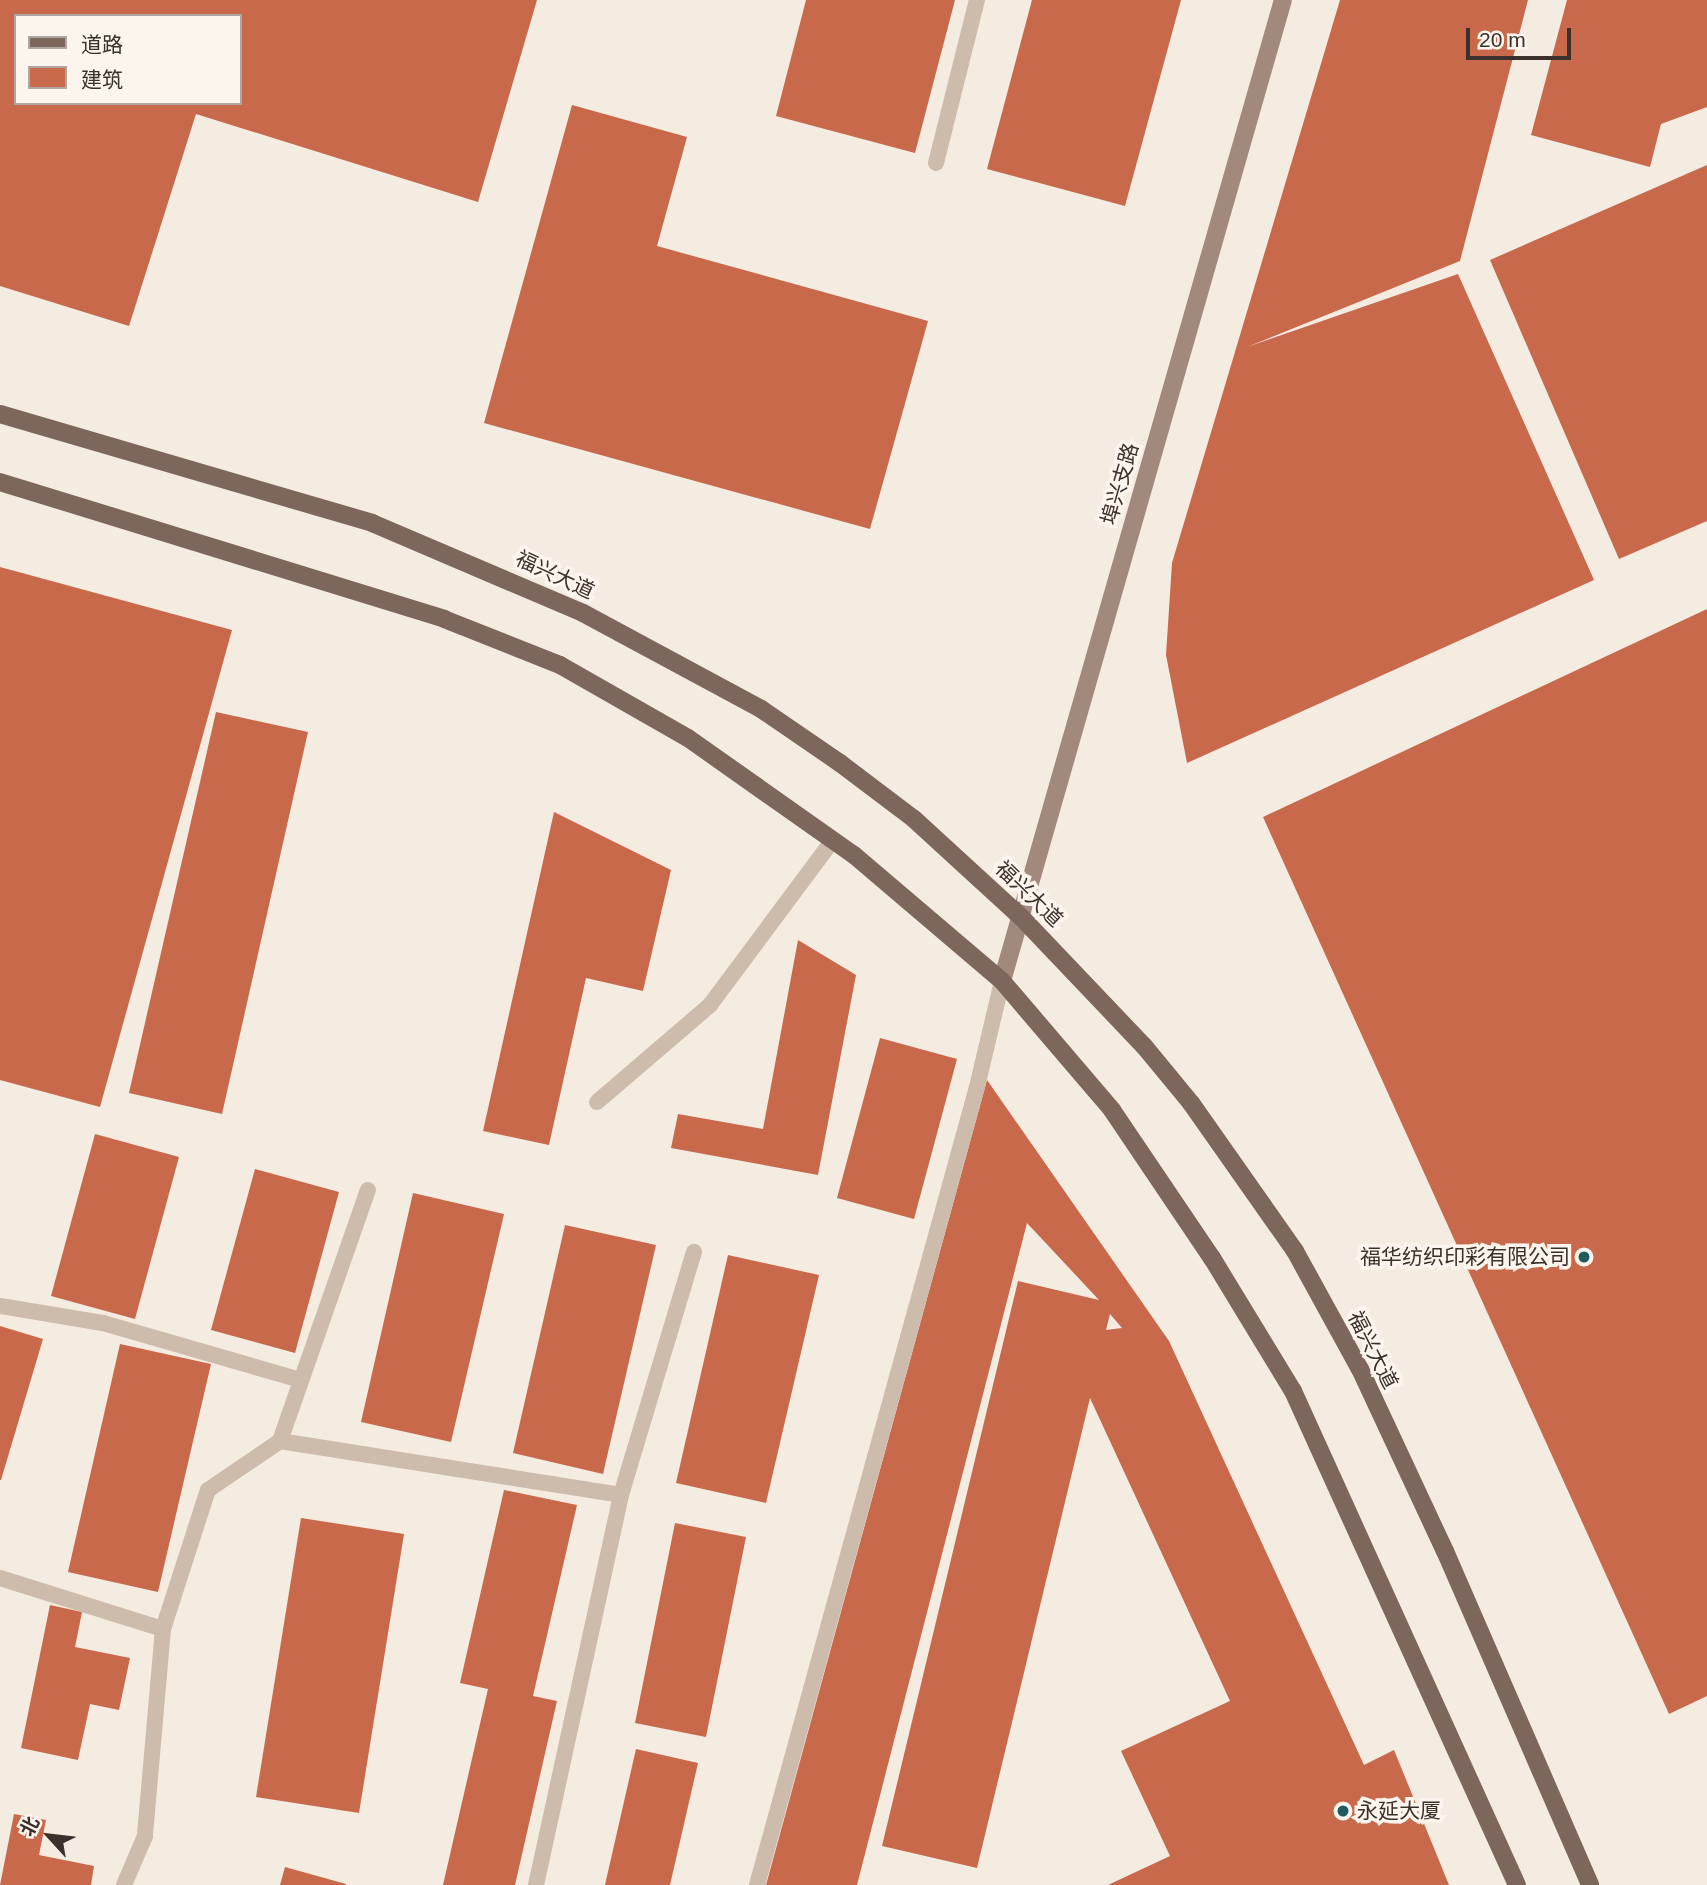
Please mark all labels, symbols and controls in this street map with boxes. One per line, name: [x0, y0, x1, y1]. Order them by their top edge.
legend: [14, 14, 242, 105]
scale bar: [1469, 14, 1574, 58]
text: 20 m: [1479, 28, 1526, 51]
text: 道路: [81, 33, 123, 56]
text: 建筑: [81, 68, 123, 91]
street label: 埠兴支路: [1096, 440, 1144, 528]
street label: 福兴大道: [512, 546, 598, 604]
street label: 福兴大道: [990, 856, 1068, 932]
place label: 福华纺织印彩有限公司: [1360, 1244, 1570, 1270]
marker: 福华纺织印彩有限公司: [1576, 1249, 1592, 1265]
street label: 福兴大道: [1343, 1307, 1403, 1393]
place label: 永延大厦: [1357, 1798, 1441, 1824]
north arrow: [14, 1801, 84, 1871]
marker: 永延大厦: [1335, 1803, 1351, 1819]
text: 北: [16, 1813, 44, 1839]

